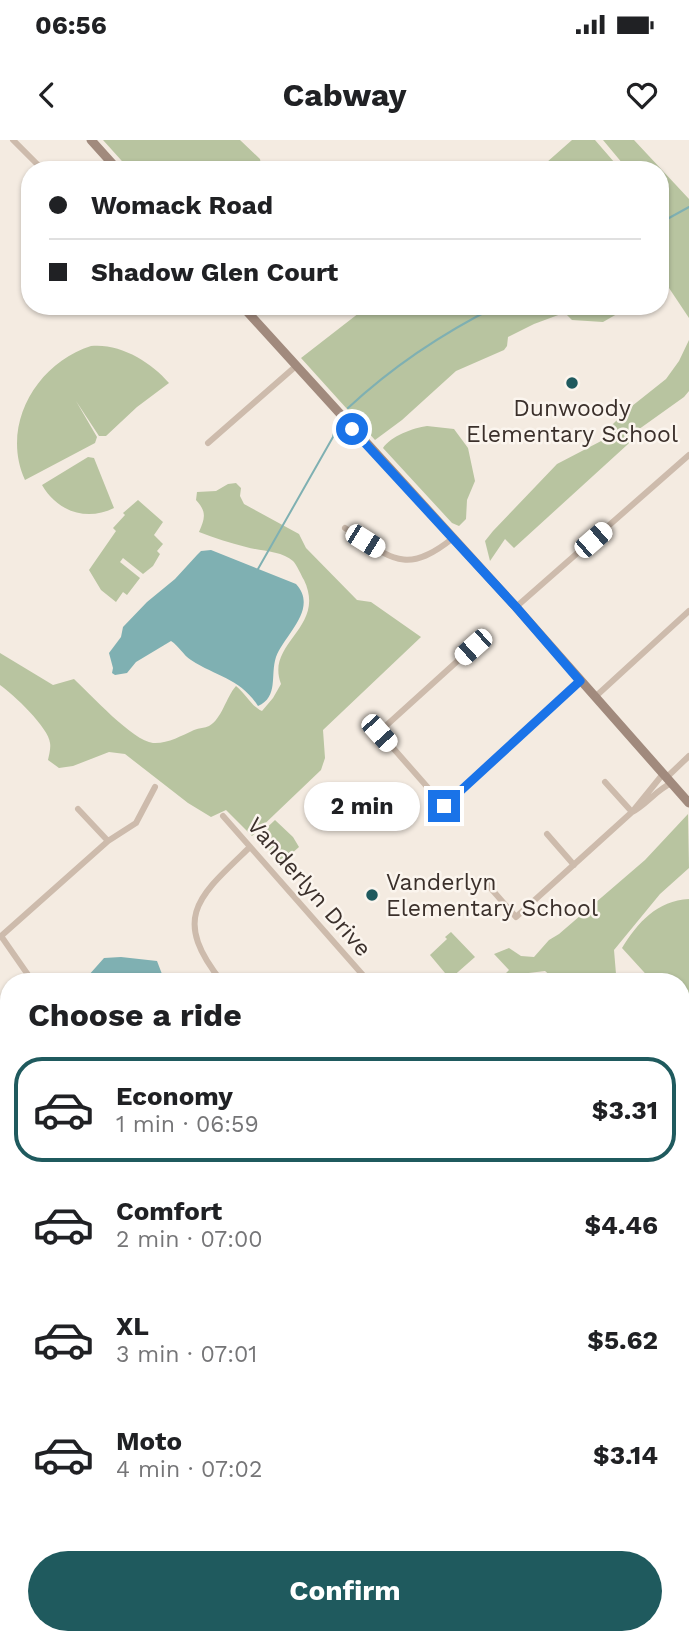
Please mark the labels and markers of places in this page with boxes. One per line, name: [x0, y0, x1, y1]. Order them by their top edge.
marker: Dunwoody Elementary School: [564, 375, 580, 391]
place label: Dunwoody Elementary School: [466, 395, 678, 448]
place label: Vanderlyn Elementary School: [386, 869, 598, 922]
marker: Vanderlyn Elementary School: [364, 887, 380, 903]

